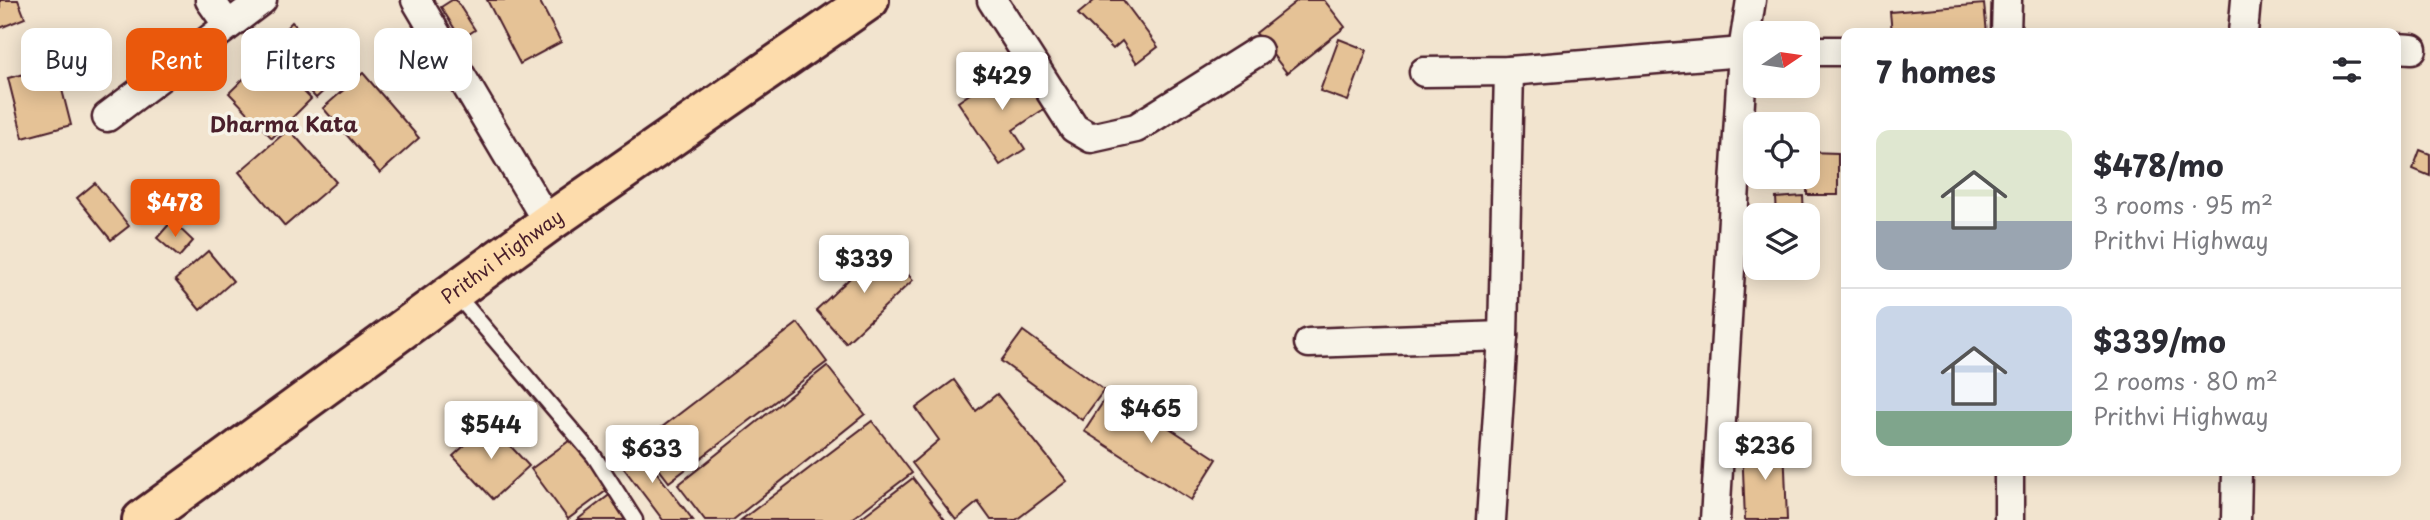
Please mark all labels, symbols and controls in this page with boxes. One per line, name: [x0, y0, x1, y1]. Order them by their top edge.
north arrow: [1743, 21, 1820, 98]
map controls: [1743, 21, 1820, 280]
chip: Buy: [21, 28, 112, 91]
chip: Rent: [126, 28, 227, 91]
chip: Filters: [241, 28, 360, 91]
chip: New: [374, 28, 472, 91]
text: 7 homes: [1876, 48, 1996, 93]
icon: filters: [2328, 51, 2366, 89]
pin: $429: [961, 52, 1043, 112]
text: $429: [972, 57, 1032, 92]
district label: Dharma Kata: [210, 107, 358, 139]
button: locate: [1743, 112, 1820, 189]
text: $478/mo: [2093, 142, 2224, 187]
icon: home: [1932, 158, 2016, 242]
pin: $478: [134, 180, 216, 239]
text: $478: [147, 184, 203, 219]
text: 3 rooms · 95 m²: [2093, 187, 2273, 222]
street label: Prithvi Highway: [435, 202, 568, 310]
button: layers: [1743, 203, 1820, 280]
text: Prithvi Highway: [2093, 222, 2269, 257]
pin: $339: [823, 236, 905, 295]
text: $339: [835, 240, 893, 275]
text: $339/mo: [2093, 318, 2226, 363]
icon: home: [1932, 334, 2016, 418]
text: 2 rooms · 80 m²: [2093, 363, 2278, 398]
pin: $465: [1110, 386, 1192, 445]
text: $465: [1120, 390, 1182, 425]
text: Prithvi Highway: [2093, 398, 2269, 433]
pin: $544: [450, 402, 532, 461]
text: $544: [461, 406, 521, 441]
pin: $236: [1724, 422, 1806, 482]
pin: $633: [611, 426, 693, 485]
text: $236: [1735, 427, 1795, 462]
text: $633: [622, 430, 682, 465]

